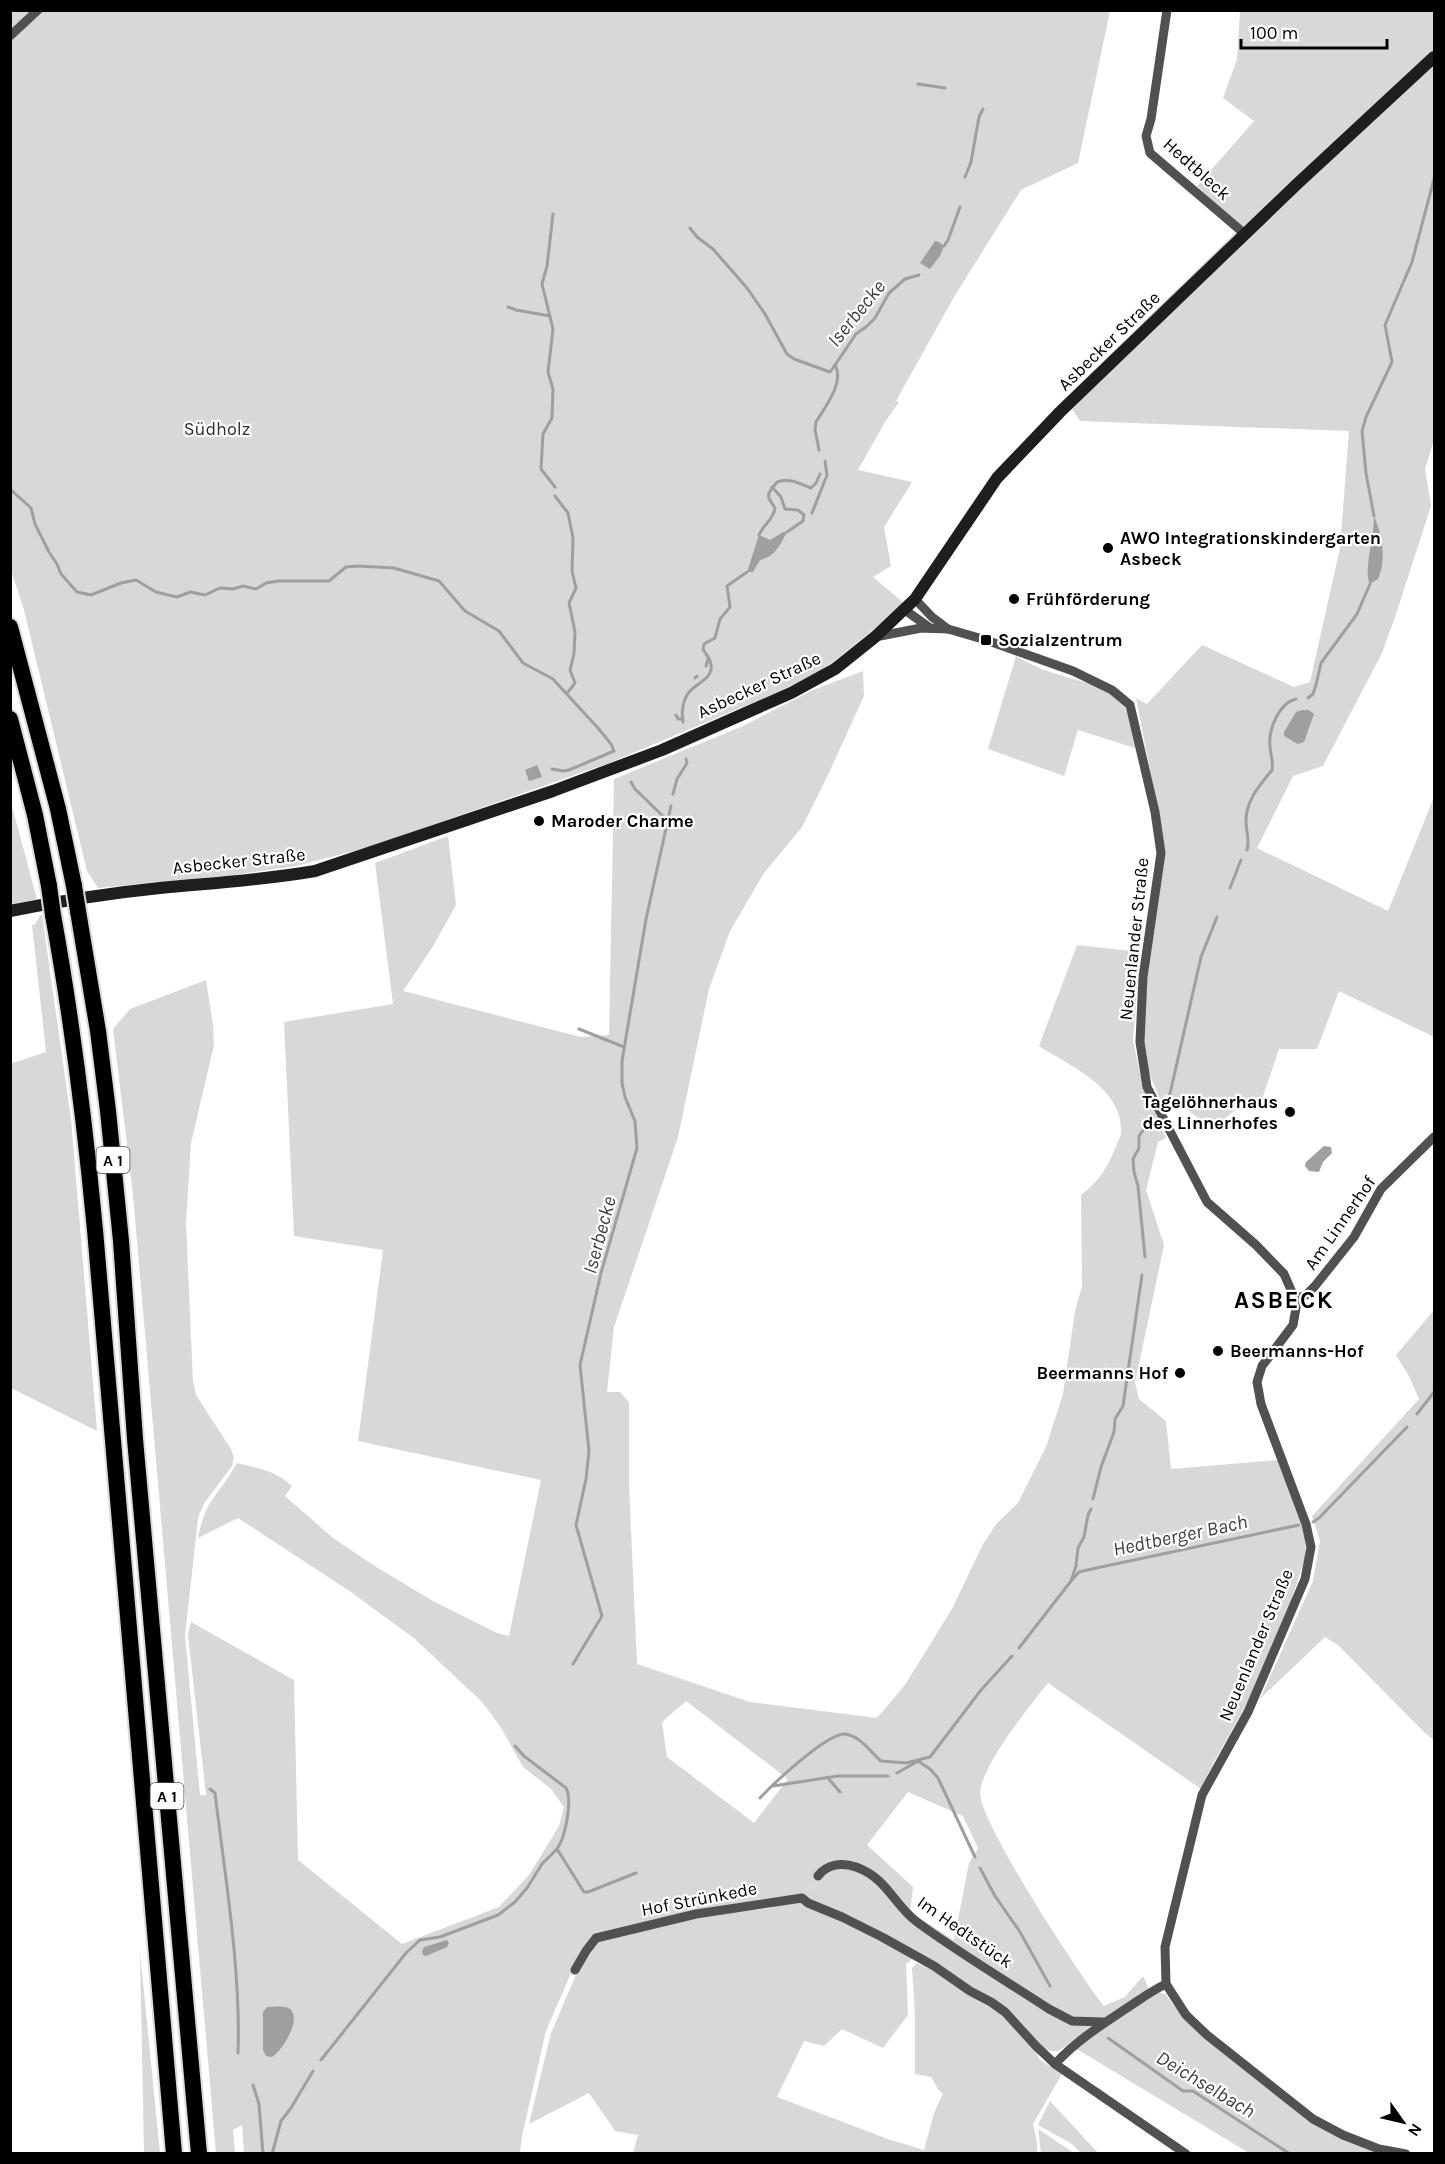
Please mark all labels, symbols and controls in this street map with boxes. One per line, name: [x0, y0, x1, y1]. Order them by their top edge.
scale bar: [1241, 12, 1386, 50]
text: 100 m: [1250, 22, 1298, 44]
street label: Hedtbleck: [1159, 133, 1235, 205]
water label: Iserbecke: [823, 275, 890, 351]
street label: Asbecker Straße: [1053, 287, 1165, 395]
park label: Südholz: [184, 418, 250, 440]
place label: AWO Integrationskindergarten Asbeck: [1120, 527, 1381, 570]
marker: AWO Integrationskindergarten Asbeck: [1101, 541, 1115, 555]
place label: Frühförderung: [1026, 588, 1150, 610]
marker: Frühförderung: [1007, 592, 1021, 606]
place label: Sozialzentrum: [998, 629, 1123, 651]
marker: Sozialzentrum: [979, 633, 993, 647]
street label: Asbecker Straße: [694, 647, 824, 723]
place label: Maroder Charme: [551, 810, 694, 832]
marker: Maroder Charme: [532, 814, 546, 828]
street label: Asbecker Straße: [171, 843, 307, 879]
street label: Neuenlander Straße: [1115, 857, 1153, 1021]
place label: Tagelöhnerhaus des Linnerhofes: [1142, 1091, 1278, 1134]
marker: Tagelöhnerhaus des Linnerhofes: [1283, 1105, 1297, 1119]
road number: A 1: [96, 1147, 130, 1173]
street label: Am Linnerhof: [1300, 1171, 1381, 1274]
water label: Iserbecke: [578, 1194, 621, 1276]
district label: ASBECK: [1234, 1286, 1334, 1314]
place label: Beermanns-Hof: [1230, 1340, 1364, 1362]
marker: Beermanns-Hof: [1211, 1344, 1225, 1358]
place label: Beermanns Hof: [1037, 1362, 1168, 1384]
marker: Beermanns Hof: [1173, 1366, 1187, 1380]
water label: Hedtberger Bach: [1111, 1510, 1250, 1561]
street label: Neuenlander Straße: [1214, 1565, 1298, 1725]
road number: A 1: [150, 1783, 184, 1809]
street label: Hof Strünkede: [639, 1877, 759, 1921]
street label: Im Hedtstück: [913, 1891, 1017, 1973]
water label: Deichselbach: [1152, 2046, 1259, 2123]
north arrow: [1373, 2092, 1433, 2152]
text: N: [1404, 2120, 1426, 2140]

